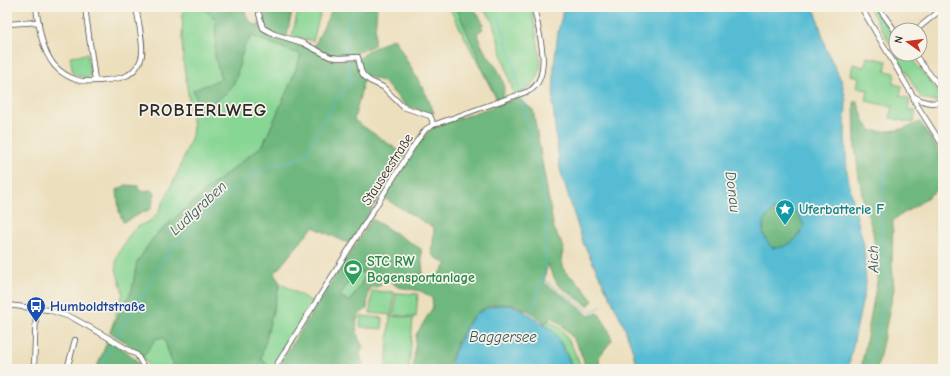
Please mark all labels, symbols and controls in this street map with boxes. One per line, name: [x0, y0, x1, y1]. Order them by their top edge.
north arrow: [888, 22, 928, 62]
text: N: [892, 35, 906, 45]
district label: PROBIERLWEG: [139, 100, 267, 121]
street label: Stauseestraße: [358, 130, 417, 208]
water label: Donau: [722, 170, 744, 214]
water label: Ludlgraben: [166, 177, 230, 239]
place icon: Uferbatterie F: [774, 198, 796, 226]
place label: Uferbatterie F: [799, 201, 885, 218]
water label: Aich: [864, 245, 882, 274]
place label: STC RW Bogensportanlage: [367, 253, 475, 286]
sports icon: STC RW Bogensportanlage: [342, 258, 364, 286]
bus stop icon: Humboldtstraße: [25, 295, 47, 323]
place label: Humboldtstraße: [50, 298, 145, 315]
water label: Baggersee: [469, 328, 537, 346]

